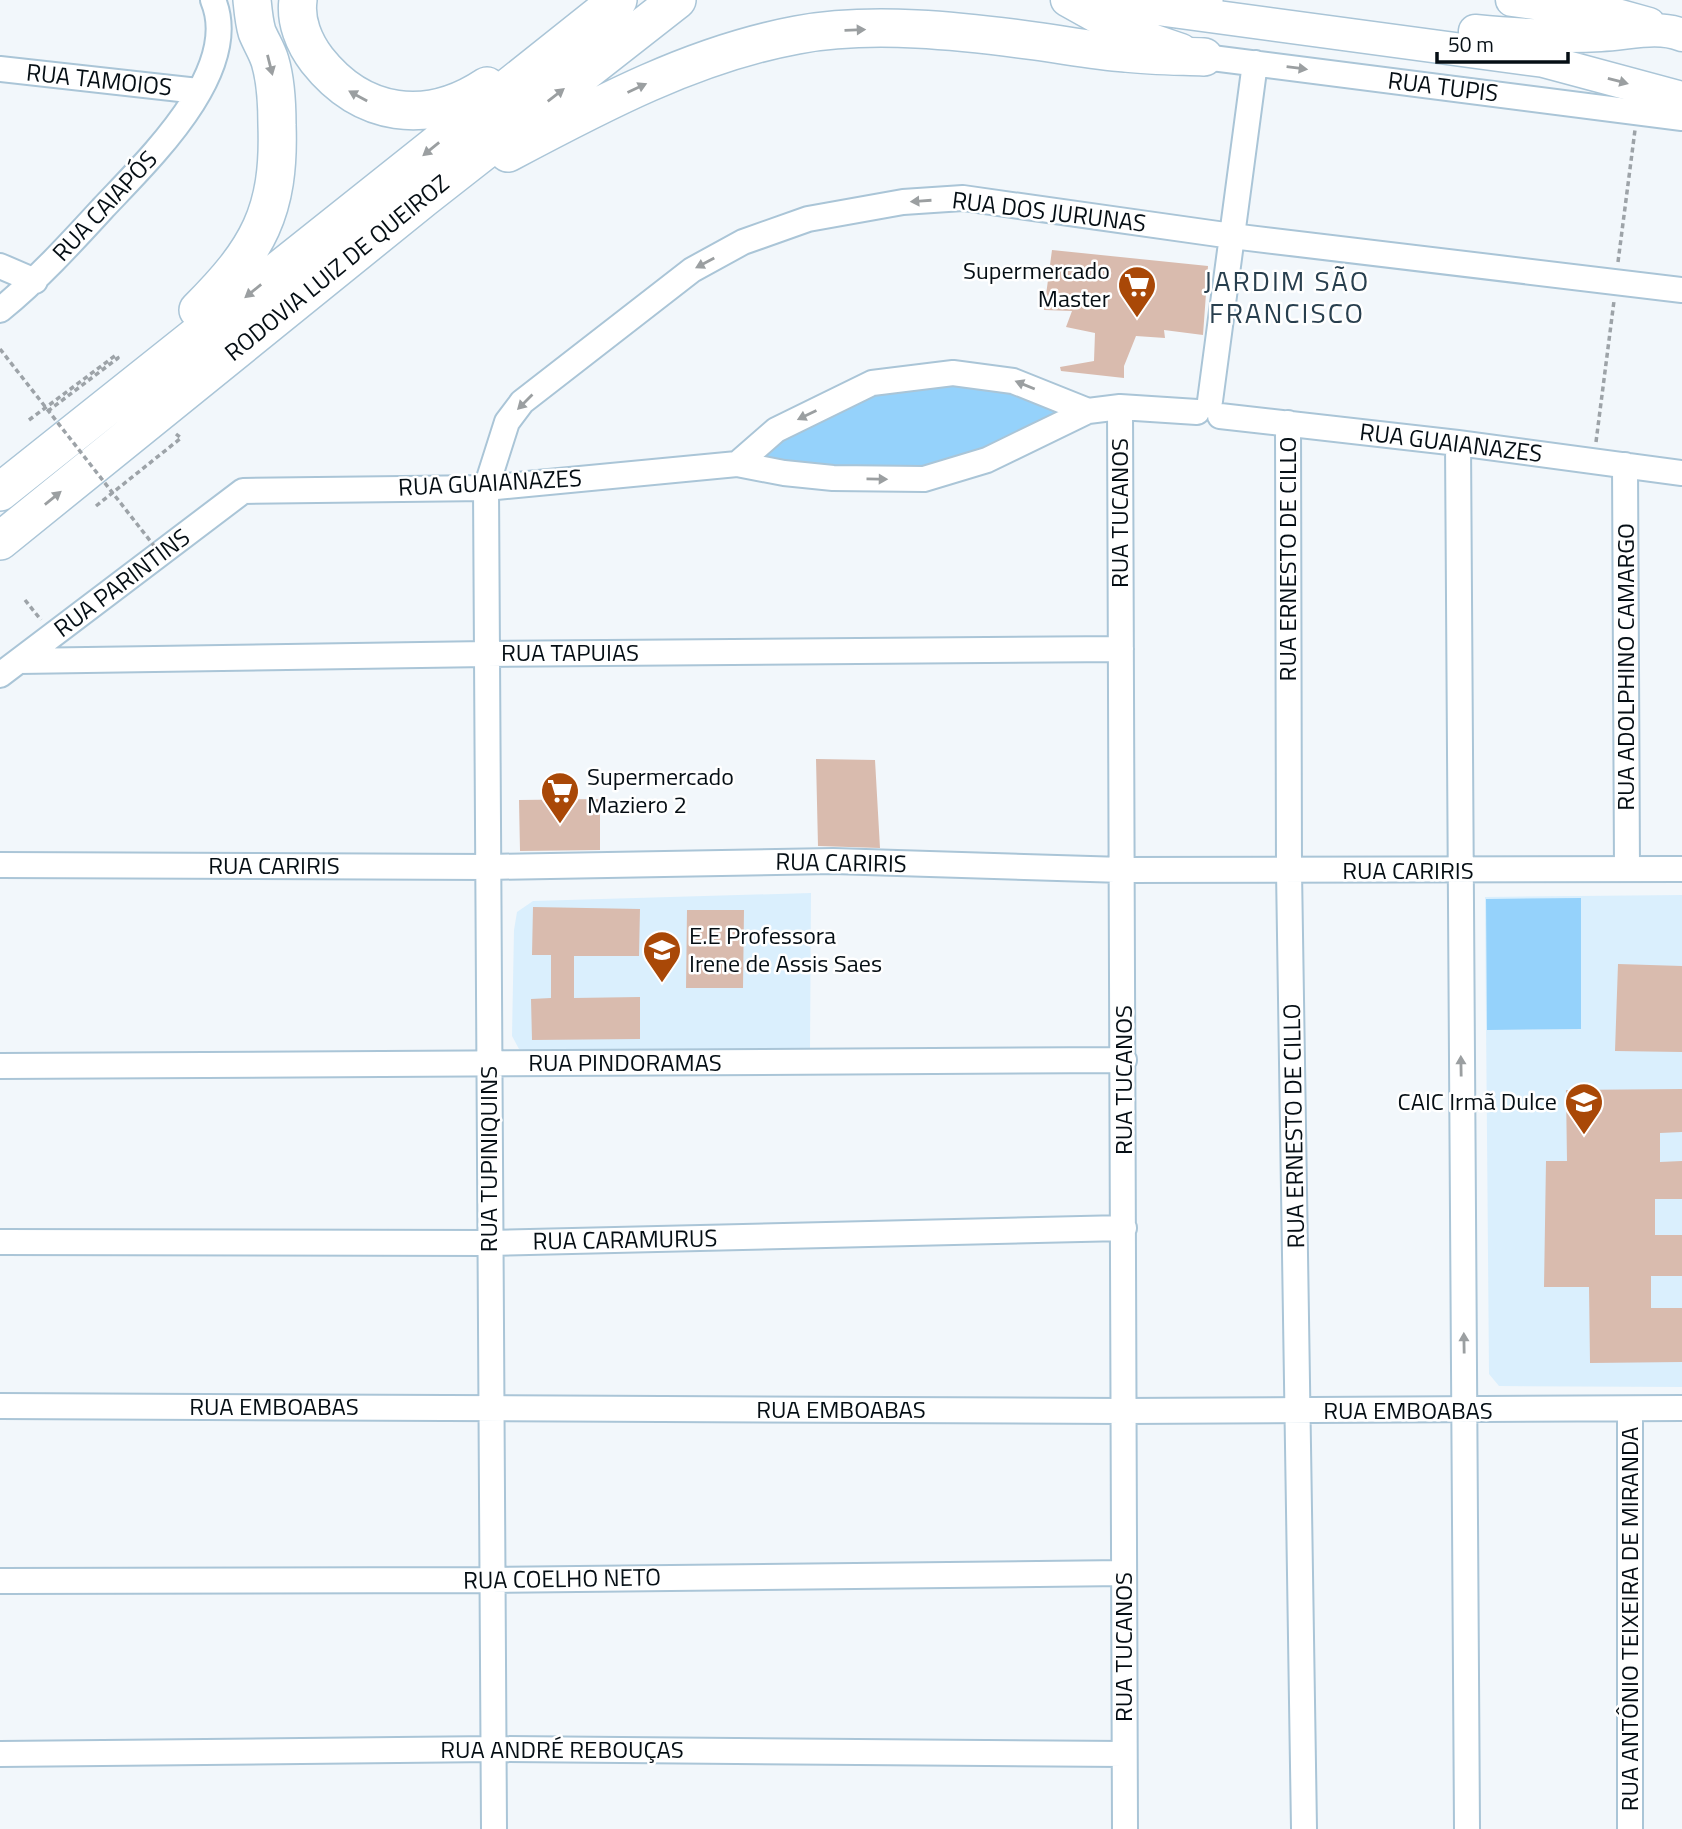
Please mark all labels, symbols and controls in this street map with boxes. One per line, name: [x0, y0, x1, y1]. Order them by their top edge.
scale bar: [1437, 21, 1568, 65]
one-way arrow: [845, 25, 867, 36]
text: 50 m: [1448, 28, 1494, 60]
street label: RUA TAMOIOS: [25, 53, 174, 105]
one-way arrow: [264, 55, 275, 77]
street label: RUA TUPIS: [1386, 61, 1500, 111]
one-way arrow: [1286, 62, 1308, 73]
one-way arrow: [1607, 76, 1628, 86]
one-way arrow: [627, 83, 647, 94]
one-way arrow: [546, 88, 564, 103]
one-way arrow: [349, 90, 368, 102]
street label: RUA CAIAPÓS: [43, 142, 165, 269]
one-way arrow: [422, 142, 440, 157]
street label: RODOVIA LUIZ DE QUEIROZ: [216, 165, 456, 369]
street label: RUA DOS JURUNAS: [950, 181, 1148, 241]
one-way arrow: [910, 196, 932, 207]
place label: Supermercado Master: [963, 252, 1110, 316]
one-way arrow: [695, 257, 714, 269]
district label: JARDIM SÃO FRANCISCO: [1204, 259, 1370, 334]
supermarket icon: Supermercado Master: [1116, 264, 1158, 319]
one-way arrow: [244, 283, 261, 298]
one-way arrow: [1014, 380, 1035, 391]
one-way arrow: [516, 393, 533, 410]
one-way arrow: [797, 410, 817, 421]
street label: RUA GUAIANAZES: [1358, 413, 1545, 471]
street label: RUA ERNESTO DE CILLO: [1269, 437, 1305, 681]
street label: RUA TUCANOS: [1101, 438, 1137, 588]
street label: RUA GUAIANAZES: [397, 459, 583, 505]
one-way arrow: [866, 473, 888, 485]
one-way arrow: [44, 490, 62, 505]
street label: RUA PARINTINS: [46, 519, 197, 645]
street label: RUA ADOLPHINO CAMARGO: [1607, 523, 1643, 811]
street label: RUA TAPUIAS: [501, 634, 639, 670]
place label: Supermercado Maziero 2: [587, 758, 734, 822]
supermarket icon: Supermercado Maziero 2: [539, 770, 581, 825]
street label: RUA CARIRIS: [775, 843, 907, 881]
street label: RUA CARIRIS: [208, 847, 340, 883]
street label: RUA CARIRIS: [1342, 852, 1474, 888]
place label: E.E Professora Irene de Assis Saes: [689, 917, 882, 981]
school or university icon: E.E Professora Irene de Assis Saes: [641, 929, 683, 984]
street label: RUA ERNESTO DE CILLO: [1273, 1003, 1313, 1249]
street label: RUA TUCANOS: [1105, 1005, 1141, 1155]
street label: RUA PINDORAMAS: [528, 1044, 722, 1080]
one-way arrow: [1456, 1055, 1467, 1077]
street label: RUA TUPINIQUINS: [470, 1066, 506, 1252]
school or university icon: CAIC Irmã Dulce: [1563, 1081, 1605, 1136]
place label: CAIC Irmã Dulce: [1398, 1083, 1557, 1119]
street label: RUA CARAMURUS: [532, 1219, 718, 1259]
one-way arrow: [1459, 1331, 1470, 1353]
street label: RUA EMBOABAS: [189, 1388, 359, 1424]
street label: RUA EMBOABAS: [756, 1391, 926, 1427]
street label: RUA EMBOABAS: [1323, 1392, 1493, 1428]
street label: RUA ANTÔNIO TEIXEIRA DE MIRANDA: [1611, 1427, 1647, 1811]
street label: RUA COELHO NETO: [463, 1558, 661, 1598]
street label: RUA TUCANOS: [1105, 1572, 1141, 1722]
street label: RUA ANDRÉ REBOUÇAS: [440, 1731, 684, 1767]

